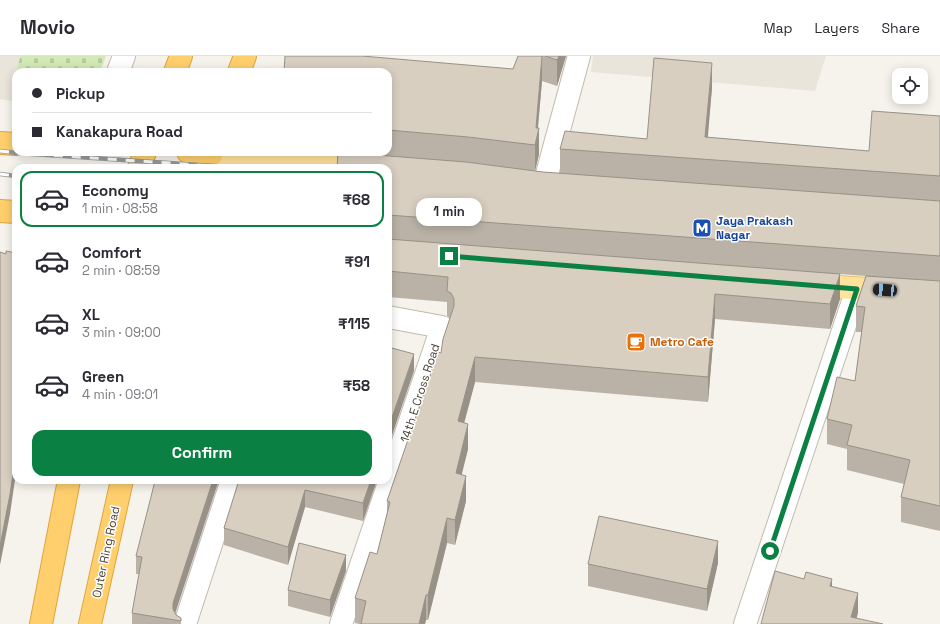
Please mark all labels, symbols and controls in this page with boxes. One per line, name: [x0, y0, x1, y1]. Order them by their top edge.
text: Movio: [20, 15, 75, 40]
text: Map: [763, 19, 793, 37]
text: Layers: [815, 19, 859, 37]
text: Share: [881, 19, 920, 37]
map controls: [892, 68, 928, 104]
button: locate: [892, 68, 928, 104]
text: Pickup: [56, 84, 105, 103]
text: Kanakapura Road: [56, 122, 183, 141]
icon: car: [34, 181, 70, 217]
text: Economy: [82, 181, 149, 200]
text: ₹68: [342, 190, 370, 209]
callout: 1 min: [416, 198, 482, 226]
text: 1 min · 08:58: [82, 200, 158, 217]
text: 1 min: [433, 203, 465, 220]
place label: Jaya Prakash Nagar: [716, 213, 793, 243]
metro station icon: Jaya Prakash Nagar: [691, 217, 713, 239]
icon: car: [34, 243, 70, 279]
text: Comfort: [82, 243, 142, 262]
route end: [440, 247, 458, 265]
text: ₹91: [345, 252, 370, 271]
text: 2 min · 08:59: [82, 262, 160, 279]
car: [873, 283, 897, 297]
icon: car: [34, 305, 70, 341]
text: XL: [82, 305, 100, 324]
text: ₹115: [338, 314, 370, 333]
text: 3 min · 09:00: [82, 324, 161, 341]
cafe icon: Metro Cafe: [625, 331, 647, 353]
place label: Metro Cafe: [650, 334, 714, 350]
street label: 14th E Cross Road: [396, 342, 444, 444]
icon: car: [34, 367, 70, 403]
text: Green: [82, 367, 124, 386]
text: ₹58: [343, 376, 370, 395]
text: 4 min · 09:01: [82, 386, 158, 403]
button: Confirm: [32, 430, 372, 476]
street label: Outer Ring Road: [88, 505, 124, 599]
route start: [761, 542, 779, 560]

